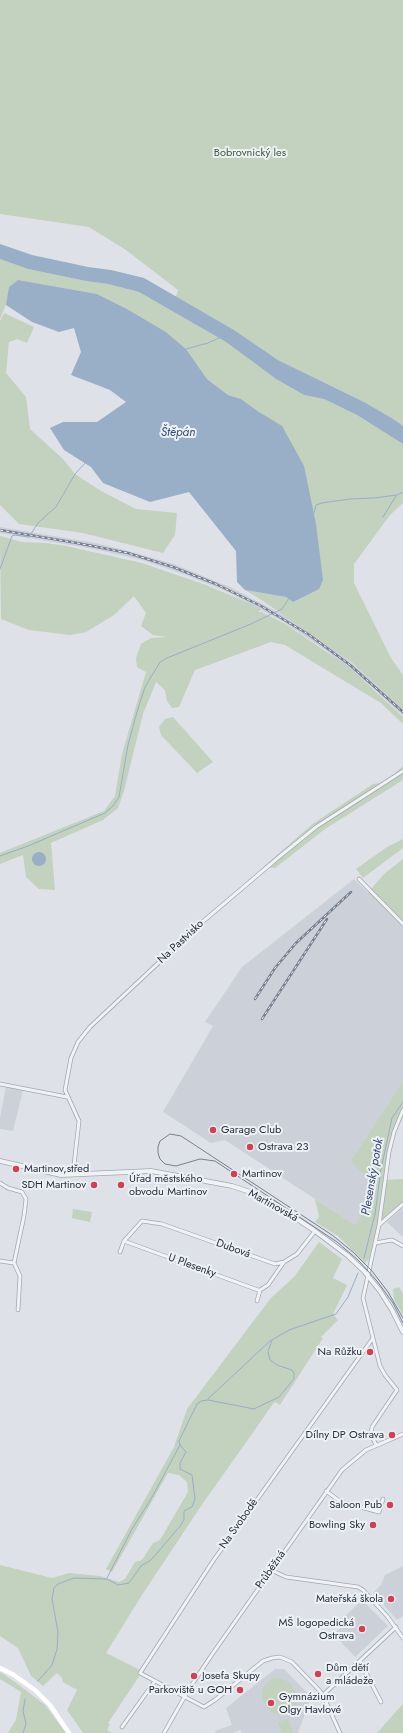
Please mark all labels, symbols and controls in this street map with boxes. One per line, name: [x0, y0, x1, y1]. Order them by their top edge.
park label: Bobrovnický les: [214, 146, 286, 160]
water label: Štěpán: [161, 426, 195, 440]
street label: Na Pastvisko: [155, 917, 207, 967]
place label: Garage Club: [221, 1123, 281, 1137]
marker: Garage Club: [208, 1125, 218, 1135]
water label: Plesenský potok: [359, 1137, 387, 1217]
place label: Ostrava 23: [258, 1140, 308, 1154]
marker: Ostrava 23: [245, 1142, 255, 1152]
place label: Martinov,střed: [24, 1162, 89, 1176]
marker: Martinov,střed: [11, 1164, 21, 1174]
place label: Martinov: [242, 1167, 282, 1181]
marker: Martinov: [229, 1169, 239, 1179]
place label: Úřad městského obvodu Martinov: [129, 1172, 207, 1198]
place label: SDH Martinov: [21, 1178, 86, 1192]
marker: SDH Martinov: [89, 1180, 99, 1190]
marker: Úřad městského obvodu Martinov: [116, 1180, 126, 1190]
street label: Martinovská: [246, 1187, 300, 1225]
street label: Dubová: [214, 1237, 252, 1261]
street label: U Plesenky: [166, 1251, 218, 1281]
place label: Na Růžku: [317, 1345, 362, 1359]
marker: Na Růžku: [365, 1347, 375, 1357]
place label: Dílny DP Ostrava: [306, 1428, 384, 1442]
marker: Dílny DP Ostrava: [387, 1430, 397, 1440]
street label: Na Svobodě: [217, 1496, 261, 1552]
place label: Saloon Pub: [329, 1498, 382, 1512]
marker: Saloon Pub: [385, 1500, 395, 1510]
place label: Bowling Sky: [309, 1518, 365, 1532]
marker: Bowling Sky: [368, 1520, 378, 1530]
street label: Průběžná: [253, 1548, 289, 1592]
place label: Mateřská škola: [316, 1592, 383, 1606]
marker: Mateřská škola: [386, 1594, 396, 1604]
place label: MŠ logopedická Ostrava: [278, 1616, 354, 1642]
marker: MŠ logopedická Ostrava: [357, 1624, 367, 1634]
place label: Dům dětí a mládeže: [326, 1661, 374, 1687]
place label: Josefa Skupy: [202, 1669, 260, 1683]
marker: Dům dětí a mládeže: [313, 1669, 323, 1679]
marker: Josefa Skupy: [189, 1671, 199, 1681]
place label: Parkoviště u GOH: [149, 1683, 232, 1697]
marker: Parkoviště u GOH: [235, 1685, 245, 1695]
place label: Gymnázium Olgy Havlové: [279, 1690, 341, 1716]
marker: Gymnázium Olgy Havlové: [266, 1698, 276, 1708]

